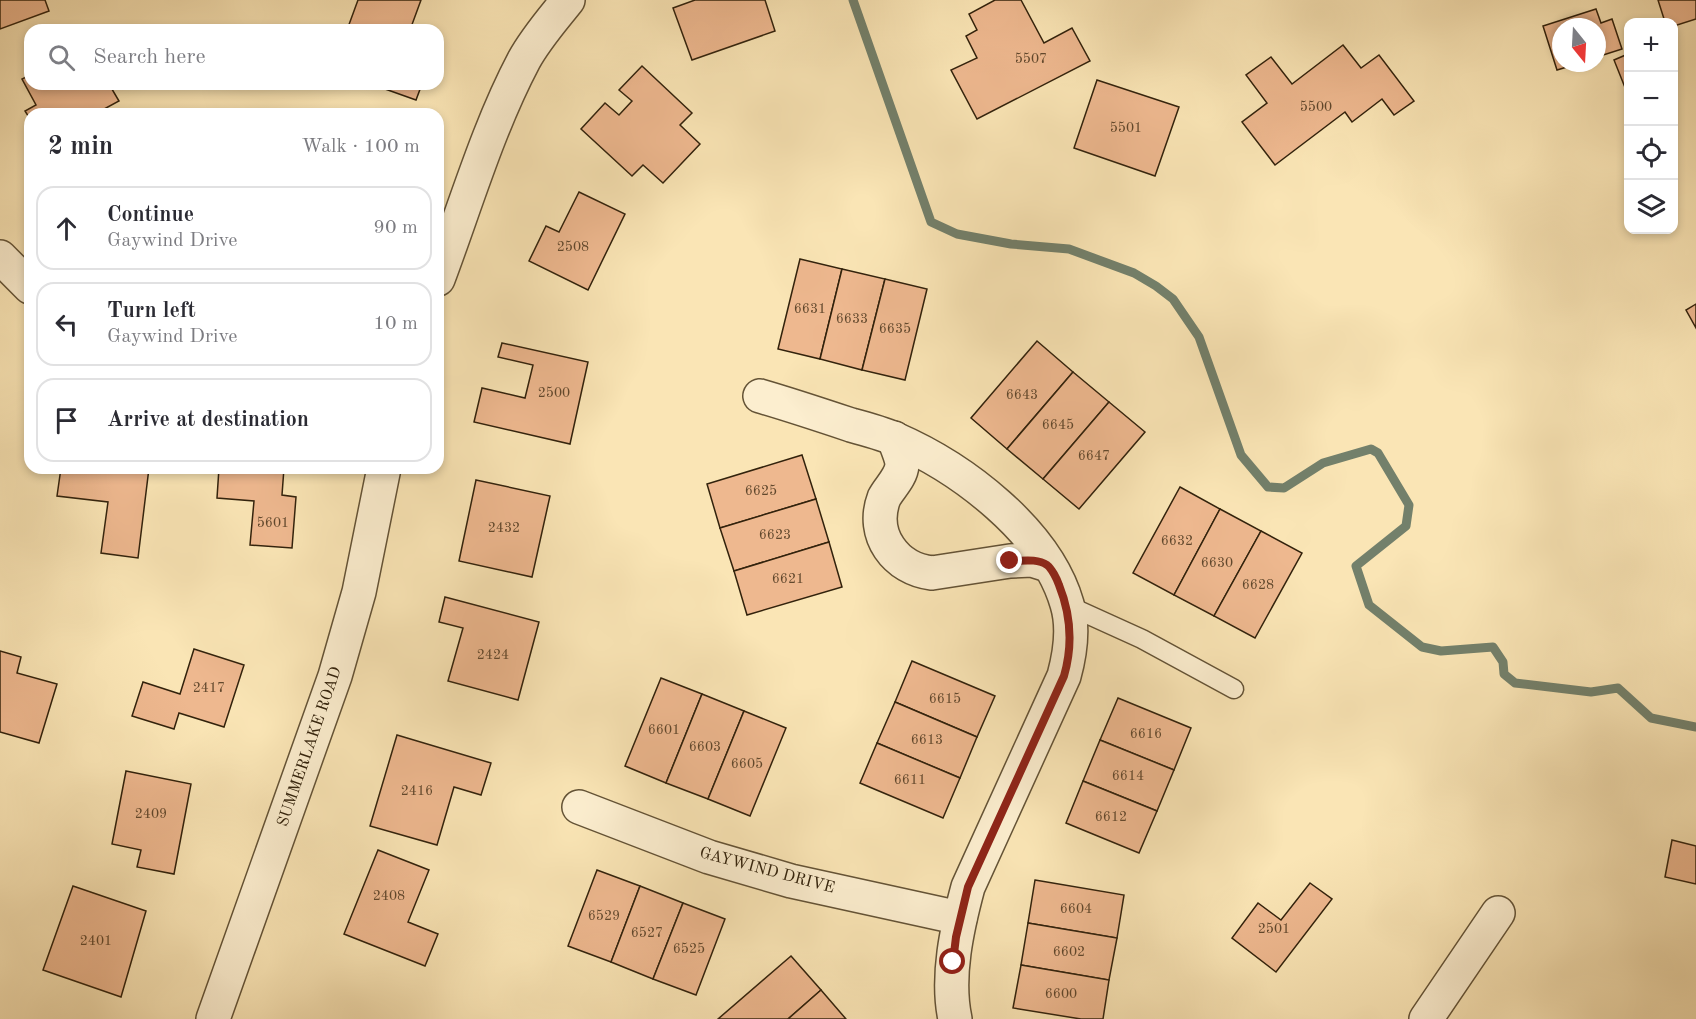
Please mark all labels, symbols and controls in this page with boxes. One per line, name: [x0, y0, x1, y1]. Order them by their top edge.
north arrow: [1552, 18, 1606, 72]
map controls: [1624, 18, 1678, 234]
button: +: [1624, 18, 1678, 72]
search box: [24, 24, 444, 90]
icon: search: [45, 41, 78, 74]
text: Search here: [93, 46, 206, 68]
house number: 5507: [1015, 52, 1047, 66]
button: −: [1624, 72, 1678, 126]
house number: 5500: [1300, 100, 1332, 114]
house number: 5501: [1110, 121, 1142, 135]
button: locate: [1624, 126, 1678, 180]
text: 2 min: [48, 134, 113, 160]
text: Walk · 100 m: [301, 137, 420, 157]
button: layers: [1624, 180, 1678, 234]
text: Continue: [107, 204, 194, 226]
icon: ahead: [50, 212, 83, 245]
text: 90 m: [373, 218, 418, 238]
text: Gaywind Drive: [107, 231, 237, 251]
house number: 2508: [557, 240, 589, 254]
text: Turn left: [107, 300, 196, 322]
house number: 6631: [794, 302, 826, 316]
icon: left: [50, 308, 83, 341]
house number: 6633: [836, 312, 868, 326]
text: 10 m: [373, 314, 418, 334]
house number: 6635: [879, 322, 911, 336]
text: Gaywind Drive: [107, 327, 237, 347]
house number: 2500: [538, 386, 570, 400]
house number: 6643: [1006, 388, 1038, 402]
icon: arrive: [50, 404, 83, 437]
text: Arrive at destination: [107, 409, 309, 431]
house number: 6645: [1042, 418, 1074, 432]
house number: 6647: [1078, 449, 1110, 463]
house number: 6625: [745, 484, 777, 498]
house number: 5601: [257, 516, 289, 530]
house number: 2432: [488, 521, 520, 535]
house number: 6623: [759, 528, 791, 542]
house number: 6632: [1161, 534, 1193, 548]
route end: [996, 547, 1022, 573]
house number: 6630: [1201, 556, 1233, 570]
house number: 6621: [772, 572, 804, 586]
house number: 6628: [1242, 578, 1274, 592]
house number: 2424: [477, 648, 509, 662]
street label: SUMMERLAKE ROAD: [275, 665, 345, 829]
house number: 2417: [193, 681, 225, 695]
house number: 6615: [929, 692, 961, 706]
house number: 6601: [648, 723, 680, 737]
house number: 6616: [1130, 727, 1162, 741]
house number: 6613: [911, 733, 943, 747]
house number: 6603: [689, 740, 721, 754]
house number: 6605: [731, 757, 763, 771]
house number: 6614: [1112, 769, 1144, 783]
house number: 6611: [894, 773, 926, 787]
house number: 2416: [401, 784, 433, 798]
house number: 2409: [135, 807, 167, 821]
house number: 6612: [1095, 810, 1127, 824]
street label: GAYWIND DRIVE: [698, 845, 836, 897]
house number: 2408: [373, 889, 405, 903]
house number: 6604: [1060, 902, 1092, 916]
house number: 6529: [588, 909, 620, 923]
house number: 2501: [1258, 922, 1290, 936]
house number: 6527: [631, 926, 663, 940]
house number: 2401: [80, 934, 112, 948]
house number: 6525: [673, 942, 705, 956]
house number: 6602: [1053, 945, 1085, 959]
route start: [939, 948, 965, 974]
house number: 6600: [1045, 987, 1077, 1001]

